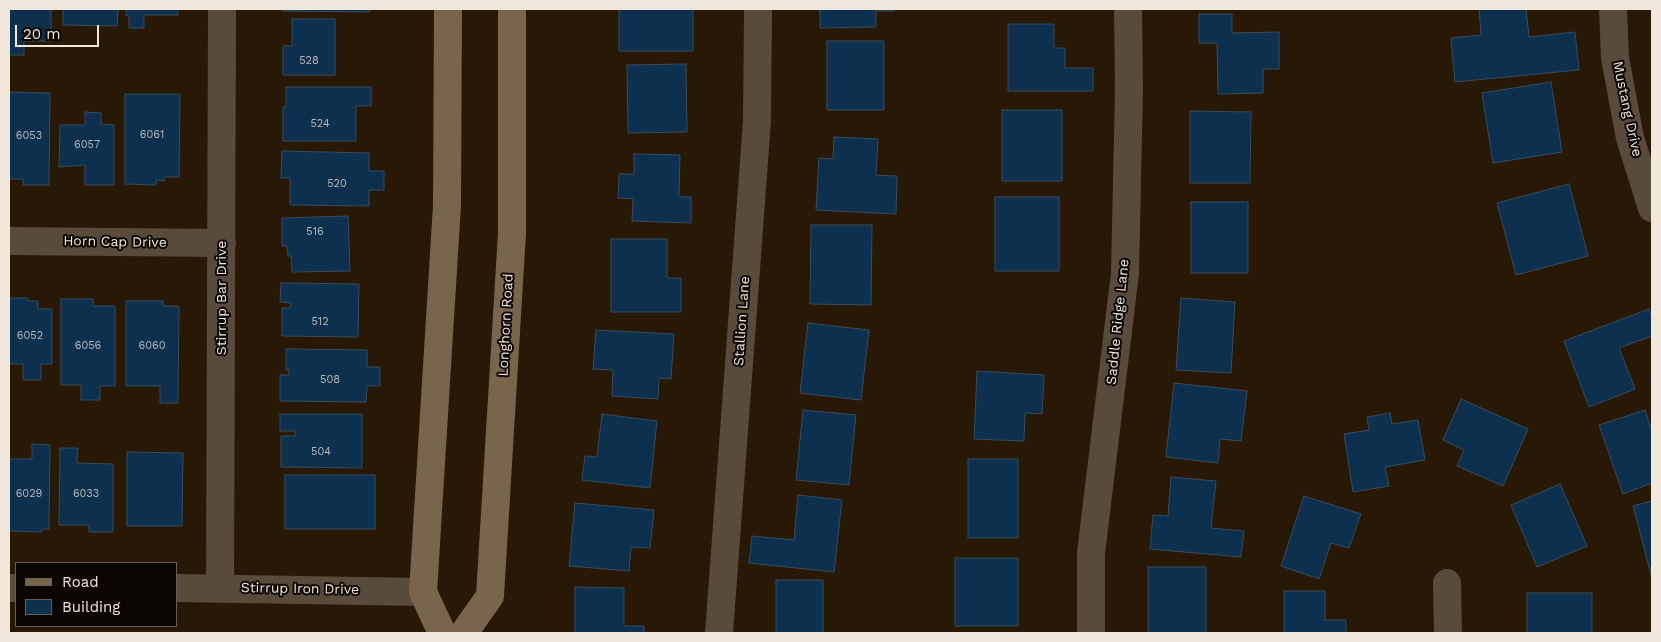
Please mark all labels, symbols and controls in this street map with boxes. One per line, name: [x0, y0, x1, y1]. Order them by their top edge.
scale bar: [18, 15, 101, 47]
text: 20 m: [23, 25, 61, 43]
house number: 528: [299, 54, 319, 68]
street label: Mustang Drive: [1609, 60, 1645, 158]
house number: 524: [310, 117, 330, 131]
house number: 6061: [140, 128, 164, 142]
house number: 6053: [16, 129, 42, 143]
house number: 6057: [74, 138, 100, 152]
house number: 520: [327, 177, 347, 191]
house number: 516: [306, 225, 324, 239]
street label: Horn Cap Drive: [63, 233, 167, 251]
street label: Stirrup Bar Drive: [214, 241, 230, 355]
street label: Saddle Ridge Lane: [1103, 258, 1133, 386]
street label: Longhorn Road: [495, 273, 517, 377]
street label: Stallion Lane: [730, 276, 754, 366]
house number: 512: [311, 315, 329, 329]
house number: 6052: [17, 329, 43, 343]
house number: 6056: [75, 339, 101, 353]
house number: 6060: [138, 339, 166, 353]
house number: 508: [320, 373, 340, 387]
house number: 504: [311, 445, 331, 459]
house number: 6029: [16, 487, 42, 501]
house number: 6033: [73, 487, 99, 501]
legend: [15, 562, 178, 627]
text: Road: [62, 573, 99, 591]
street label: Stirrup Iron Drive: [241, 580, 359, 598]
text: Building: [62, 598, 120, 616]

